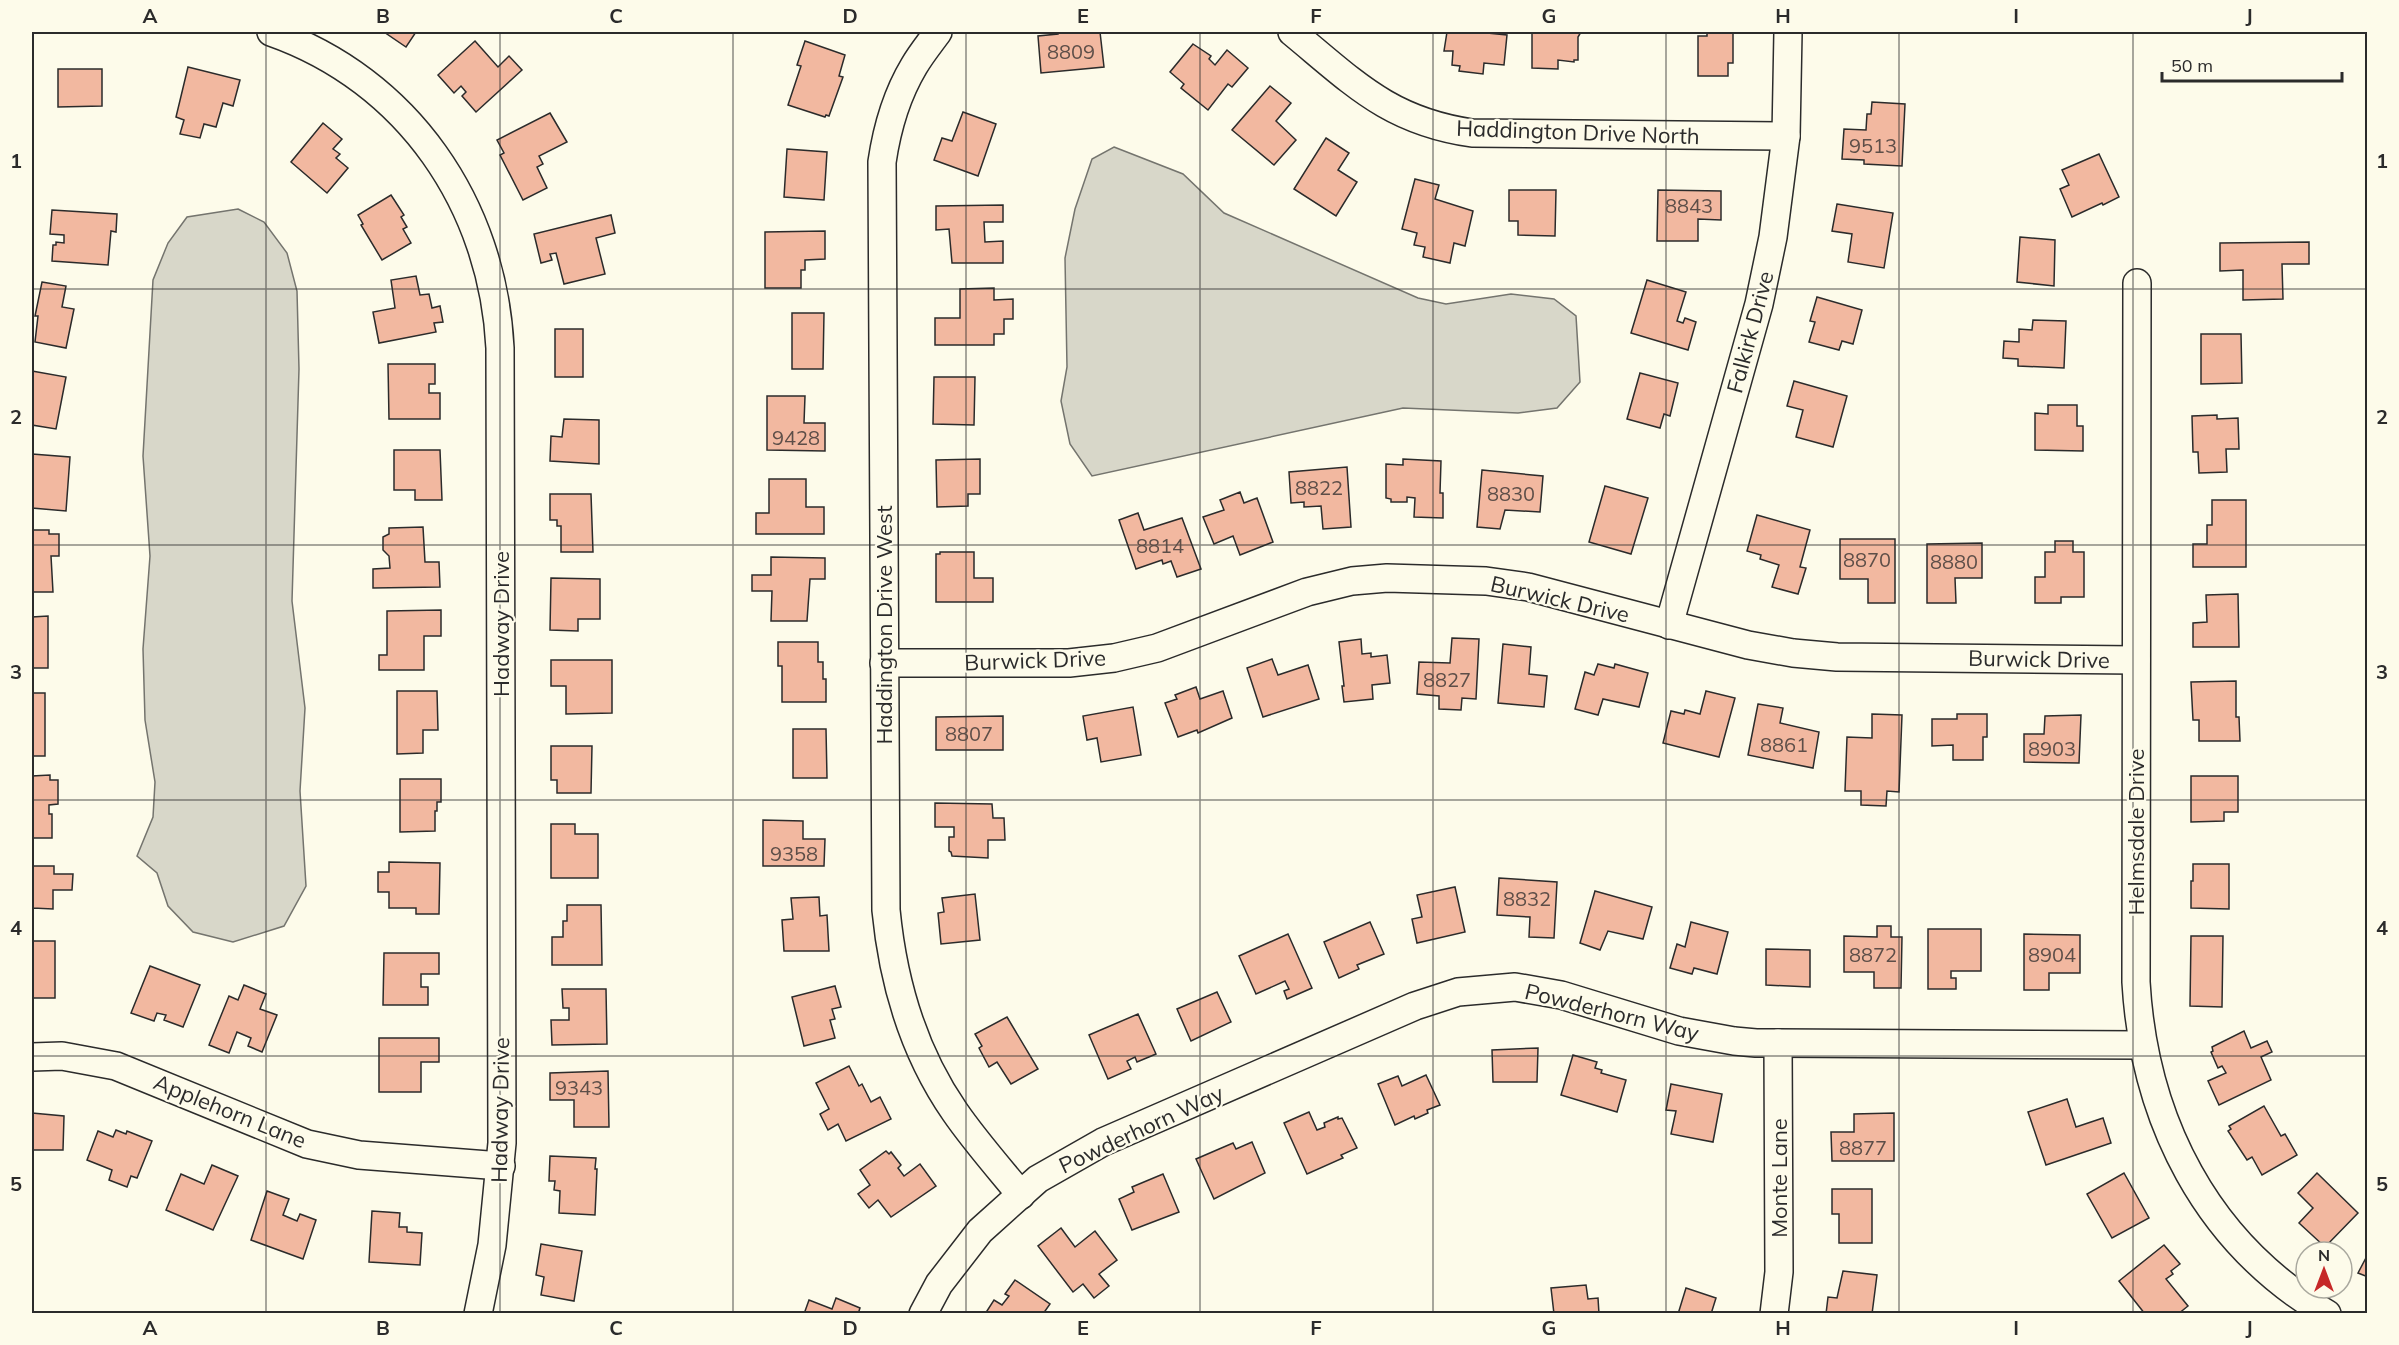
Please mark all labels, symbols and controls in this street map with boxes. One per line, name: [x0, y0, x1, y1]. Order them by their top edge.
text: A: [143, 3, 158, 28]
text: B: [376, 3, 390, 28]
text: C: [609, 3, 623, 28]
text: D: [842, 3, 858, 28]
text: E: [1077, 3, 1089, 28]
text: F: [1310, 3, 1322, 28]
text: G: [1542, 3, 1556, 28]
text: H: [1775, 3, 1791, 28]
text: I: [2013, 3, 2019, 28]
text: J: [2245, 3, 2253, 28]
house number: 8809: [1047, 39, 1095, 64]
scale bar: [2162, 45, 2342, 83]
text: 50 m: [2171, 54, 2213, 77]
street label: Haddington Drive North: [1456, 114, 1700, 150]
house number: 9513: [1849, 133, 1897, 158]
text: 1: [10, 148, 22, 173]
text: 1: [2376, 148, 2388, 173]
house number: 8843: [1665, 193, 1713, 218]
street label: Falkirk Drive: [1720, 268, 1780, 396]
text: 2: [10, 404, 22, 429]
text: 2: [2376, 404, 2388, 429]
house number: 9428: [772, 425, 820, 450]
house number: 8822: [1295, 475, 1343, 500]
house number: 8830: [1487, 481, 1535, 506]
street label: Haddington Drive West: [870, 505, 898, 745]
house number: 8814: [1136, 533, 1184, 558]
house number: 8870: [1843, 547, 1891, 572]
house number: 8880: [1930, 549, 1978, 574]
street label: Hadway Drive: [487, 551, 515, 697]
street label: Burwick Drive: [1488, 569, 1632, 629]
street label: Burwick Drive: [964, 644, 1106, 676]
street label: Burwick Drive: [1968, 644, 2110, 674]
text: 3: [10, 659, 22, 684]
text: 3: [2376, 659, 2388, 684]
house number: 8827: [1423, 667, 1471, 692]
house number: 8807: [945, 721, 993, 746]
house number: 8861: [1760, 732, 1808, 757]
house number: 8903: [2028, 736, 2076, 761]
street label: Helmsdale Drive: [2122, 749, 2150, 915]
house number: 9358: [770, 841, 818, 866]
house number: 8832: [1503, 886, 1551, 911]
text: 4: [10, 915, 22, 940]
text: 4: [2376, 915, 2388, 940]
house number: 8872: [1849, 942, 1897, 967]
house number: 8904: [2028, 942, 2076, 967]
street label: Powderhorn Way: [1522, 977, 1702, 1047]
street label: Hadway Drive: [485, 1037, 515, 1183]
street label: Applehorn Lane: [150, 1068, 310, 1154]
house number: 9343: [555, 1075, 603, 1100]
street label: Powderhorn Way: [1054, 1078, 1228, 1179]
street label: Monte Lane: [1765, 1118, 1793, 1238]
house number: 8877: [1839, 1135, 1887, 1160]
text: 5: [10, 1171, 22, 1196]
text: 5: [2376, 1171, 2388, 1196]
north arrow: [2294, 1240, 2354, 1300]
text: N: [2318, 1245, 2330, 1265]
text: A: [143, 1315, 158, 1340]
text: B: [376, 1315, 390, 1340]
text: C: [609, 1315, 623, 1340]
text: D: [842, 1315, 858, 1340]
text: E: [1077, 1315, 1089, 1340]
text: F: [1310, 1315, 1322, 1340]
text: G: [1542, 1315, 1556, 1340]
text: H: [1775, 1315, 1791, 1340]
text: I: [2013, 1315, 2019, 1340]
text: J: [2245, 1315, 2253, 1340]

